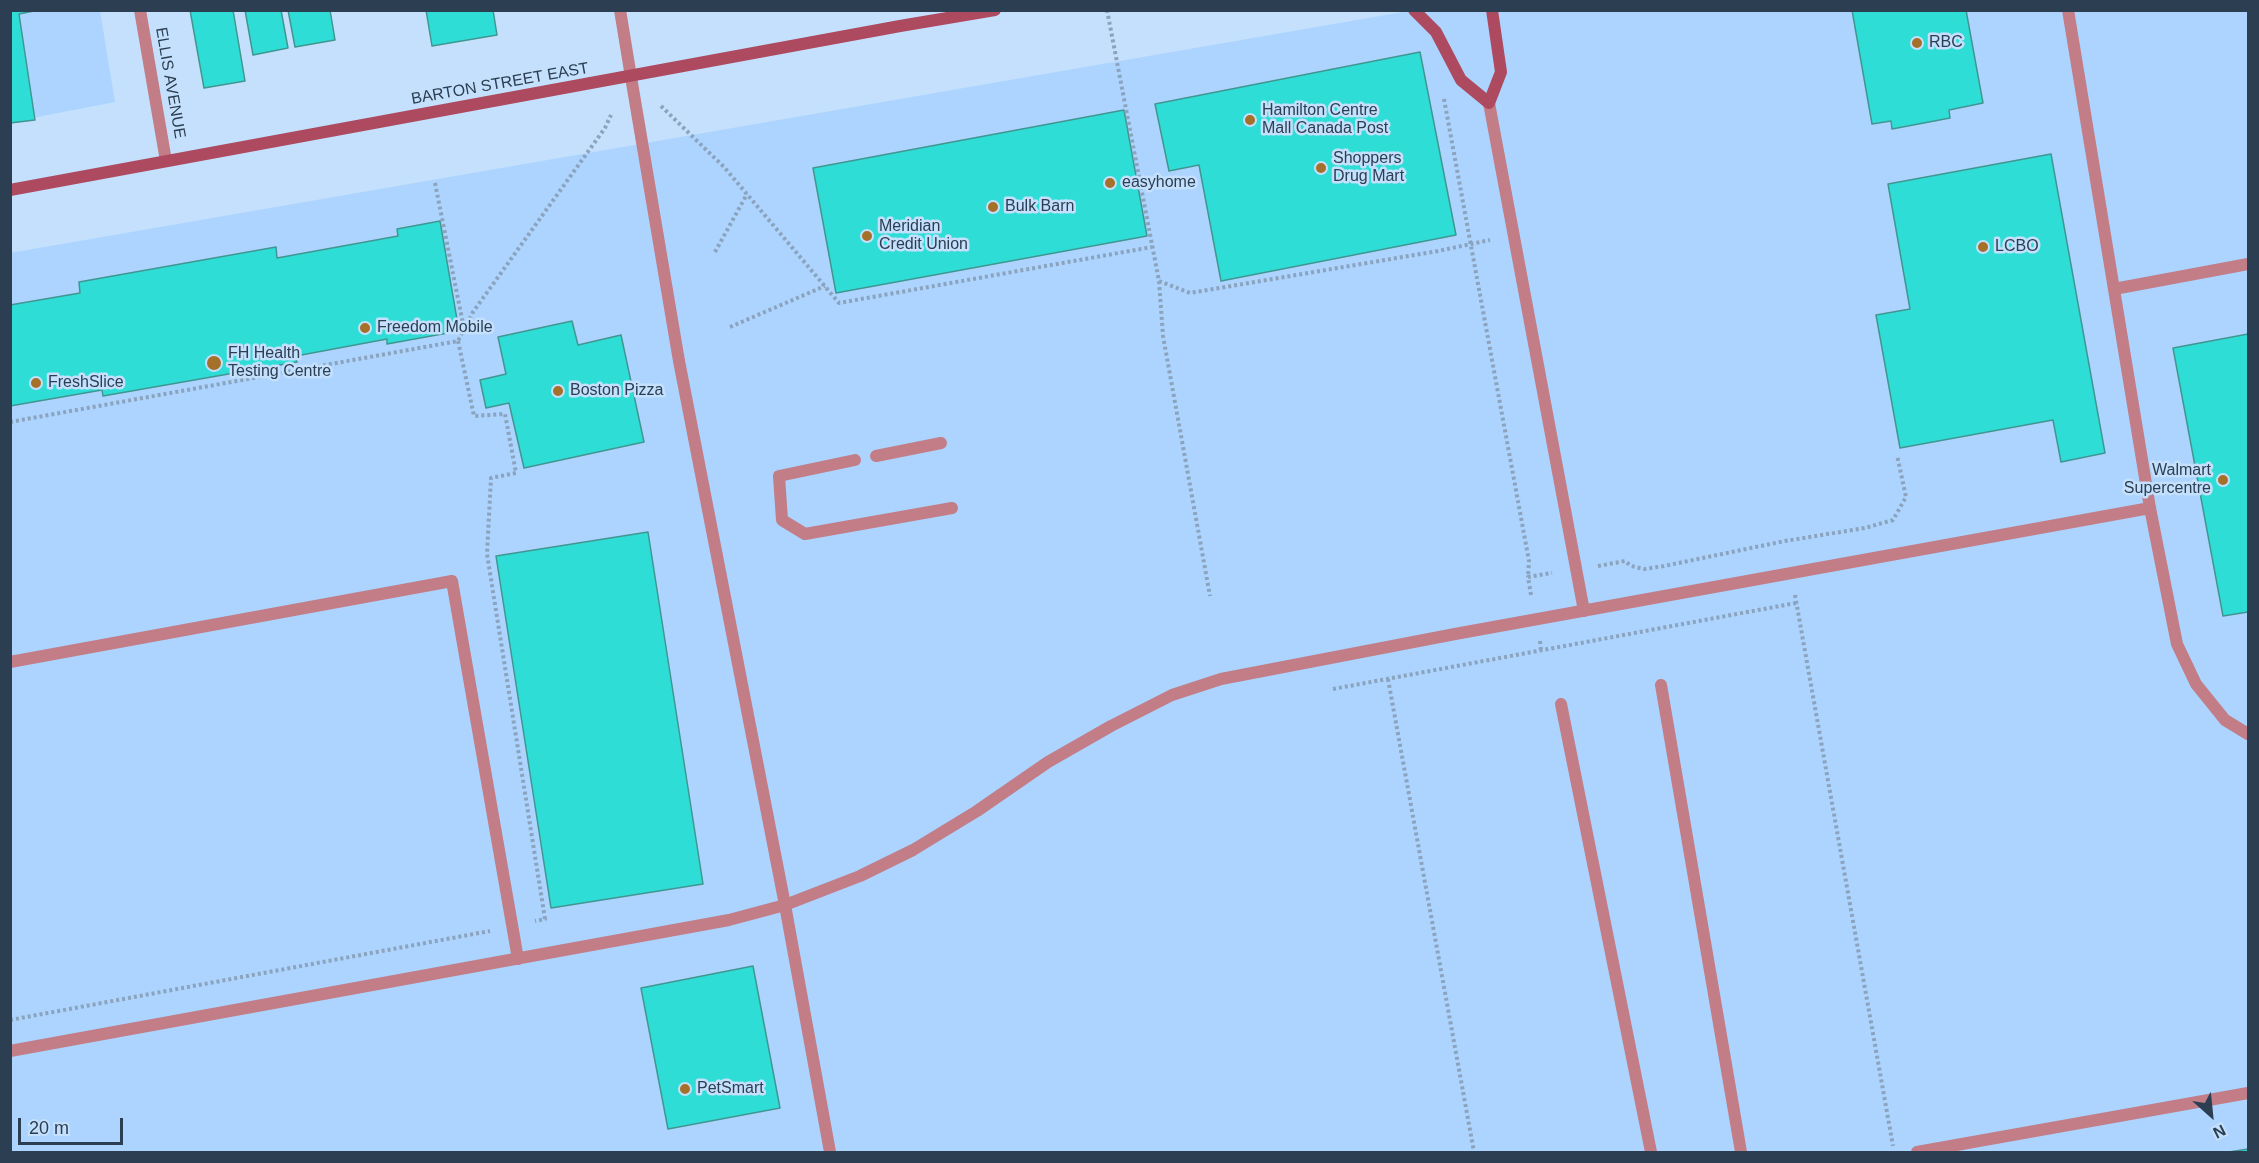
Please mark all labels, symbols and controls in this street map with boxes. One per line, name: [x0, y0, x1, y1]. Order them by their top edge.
street label: ELLIS AVENUE: [151, 26, 189, 140]
place label: RBC: [1929, 33, 1963, 53]
marker: RBC: [1910, 36, 1924, 50]
street label: BARTON STREET EAST: [410, 59, 590, 109]
place label: Hamilton Centre Mall Canada Post: [1262, 101, 1388, 139]
marker: Hamilton Centre Mall Canada Post: [1243, 113, 1257, 127]
place label: Shoppers Drug Mart: [1333, 149, 1404, 187]
marker: Shoppers Drug Mart: [1314, 161, 1328, 175]
place label: easyhome: [1122, 173, 1196, 193]
marker: easyhome: [1103, 176, 1117, 190]
place label: Bulk Barn: [1005, 197, 1074, 217]
marker: Bulk Barn: [986, 200, 1000, 214]
place label: Meridian Credit Union: [879, 217, 968, 255]
marker: Meridian Credit Union: [860, 229, 874, 243]
place label: LCBO: [1995, 237, 2039, 257]
marker: LCBO: [1976, 240, 1990, 254]
place label: Freedom Mobile: [377, 318, 493, 338]
marker: Freedom Mobile: [358, 321, 372, 335]
place label: FH Health Testing Centre: [228, 344, 331, 382]
marker: FH Health Testing Centre: [205, 354, 223, 372]
place label: FreshSlice: [48, 373, 124, 393]
marker: FreshSlice: [29, 376, 43, 390]
place label: Boston Pizza: [570, 381, 663, 401]
marker: Boston Pizza: [551, 384, 565, 398]
place label: Walmart Supercentre: [2124, 461, 2211, 499]
marker: Walmart Supercentre: [2216, 473, 2230, 487]
place label: PetSmart: [697, 1079, 764, 1099]
marker: PetSmart: [678, 1082, 692, 1096]
north arrow: [2181, 1085, 2241, 1145]
scale bar: [21, 1106, 126, 1144]
text: 20 m: [29, 1118, 69, 1138]
text: N: [2210, 1121, 2228, 1142]

